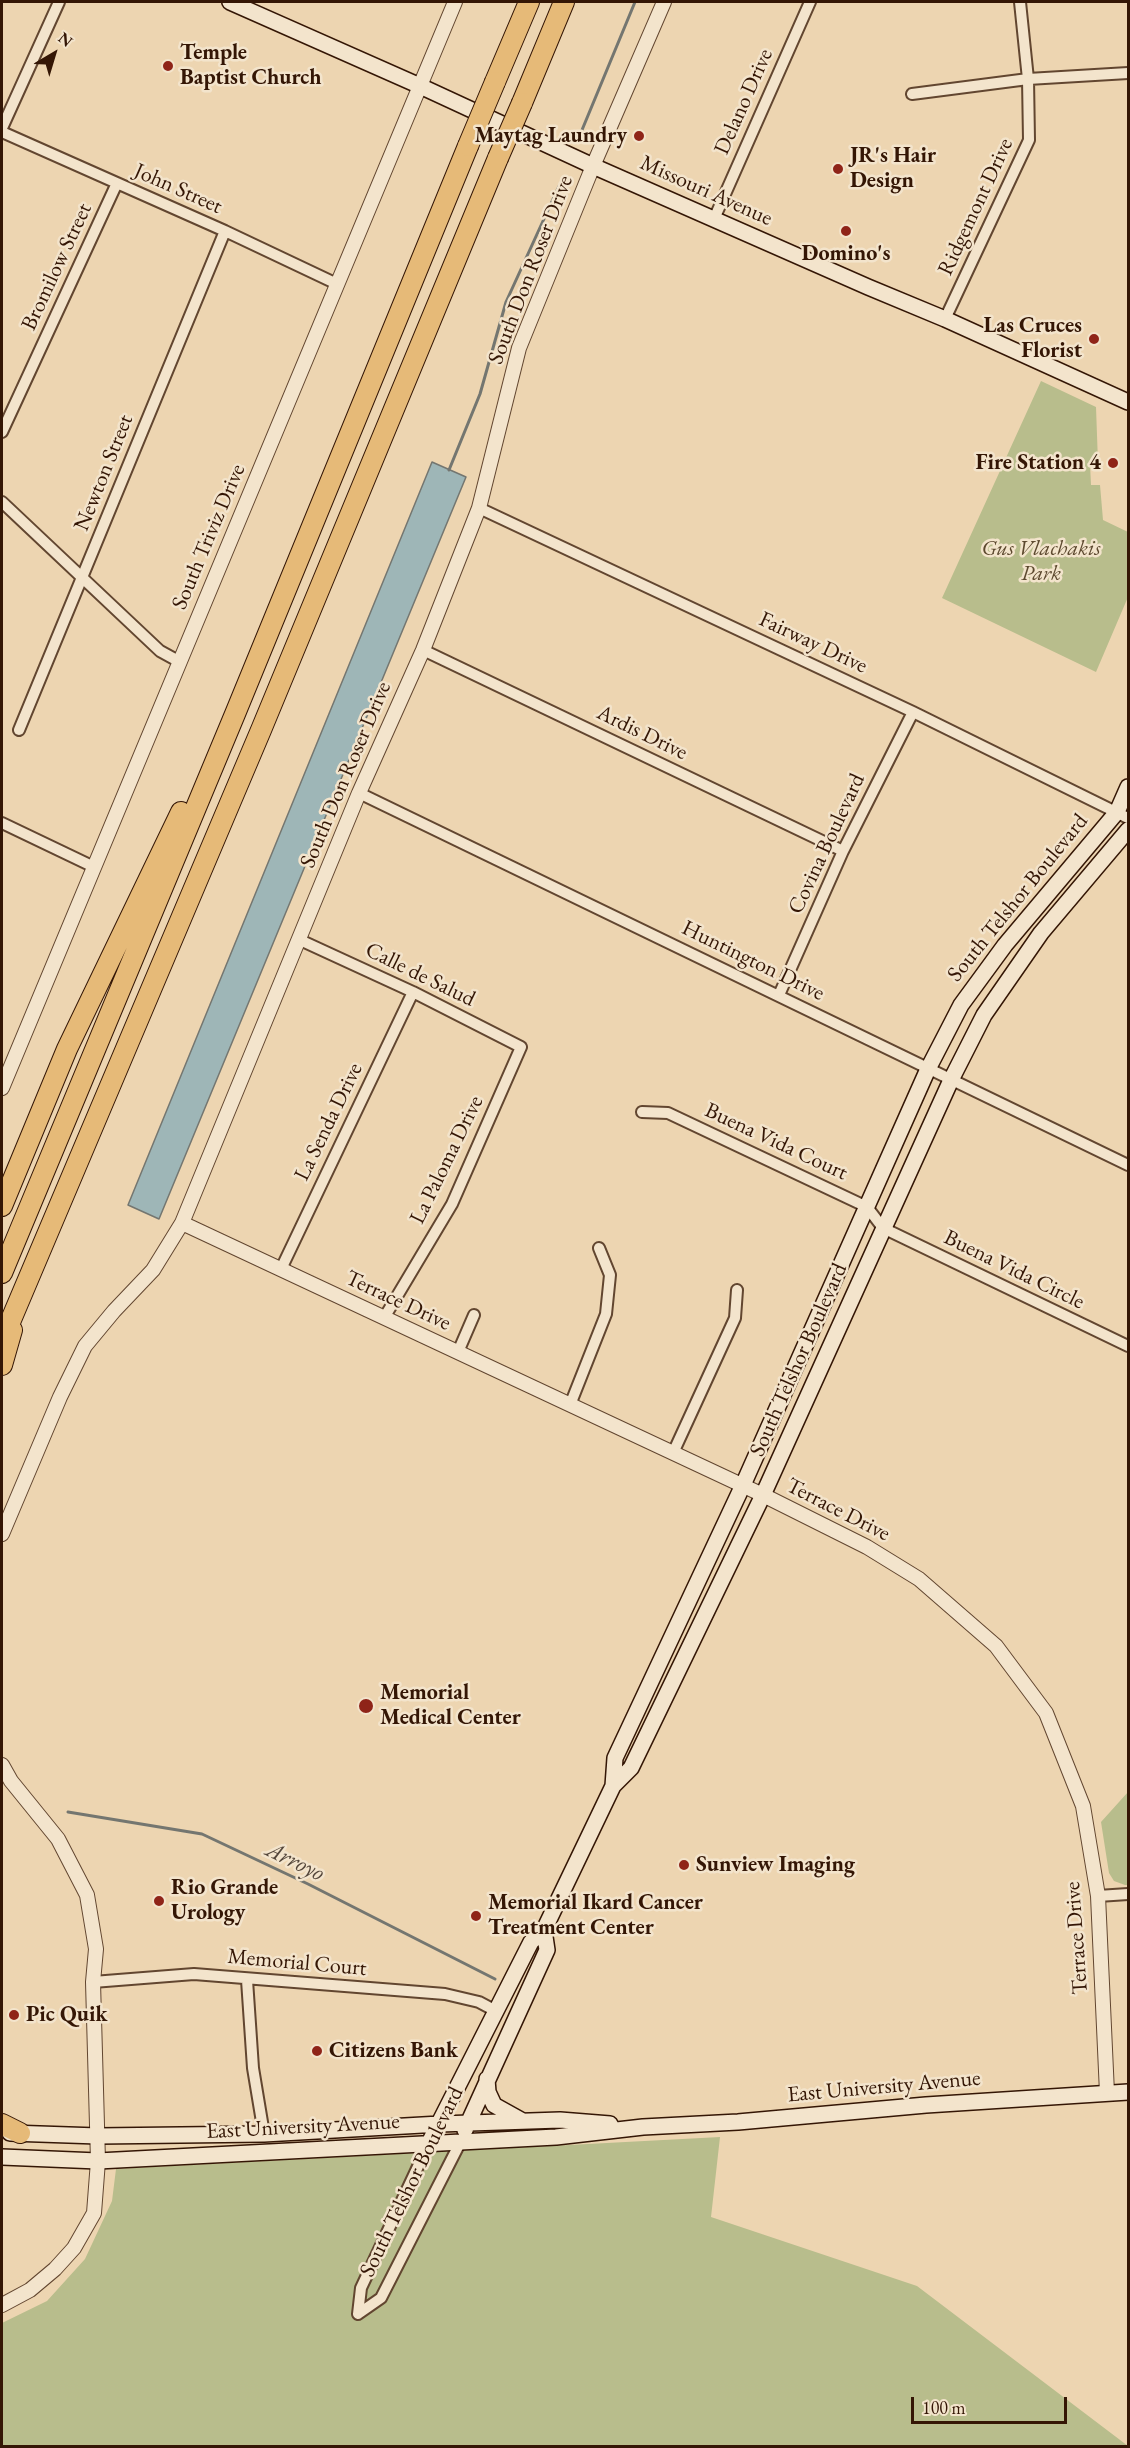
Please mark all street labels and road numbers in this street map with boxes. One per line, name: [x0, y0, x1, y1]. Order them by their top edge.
street label: Delano Drive: [709, 45, 779, 159]
street label: Ridgemont Drive: [933, 134, 1019, 280]
street label: Missouri Avenue: [636, 150, 776, 232]
street label: John Street: [130, 158, 226, 220]
street label: South Don Roser Drive: [483, 172, 579, 368]
street label: Bromilow Street: [16, 199, 98, 335]
street label: Newton Street: [69, 411, 139, 535]
street label: South Triviz Drive: [167, 460, 251, 614]
street label: Fairway Drive: [755, 606, 871, 680]
street label: South Don Roser Drive: [295, 678, 397, 872]
street label: Ardis Drive: [592, 700, 692, 766]
street label: Covina Boulevard: [783, 770, 871, 918]
street label: South Telshor Boulevard: [942, 809, 1094, 987]
street label: Huntington Drive: [677, 915, 829, 1007]
street label: Calle de Salud: [361, 937, 479, 1013]
street label: La Senda Drive: [289, 1059, 369, 1185]
street label: La Paloma Drive: [405, 1092, 489, 1228]
street label: Buena Vida Court: [701, 1097, 851, 1187]
street label: Buena Vida Circle: [939, 1225, 1089, 1315]
street label: South Telshor Boulevard: [745, 1259, 853, 1461]
street label: Terrace Drive: [341, 1265, 455, 1337]
street label: Terrace Drive: [782, 1473, 894, 1547]
street label: Terrace Drive: [1060, 1881, 1094, 1995]
street label: Memorial Court: [226, 1944, 368, 1982]
street label: East University Avenue: [786, 2065, 982, 2109]
street label: South Telshor Boulevard: [354, 2082, 470, 2282]
street label: East University Avenue: [205, 2109, 401, 2145]

